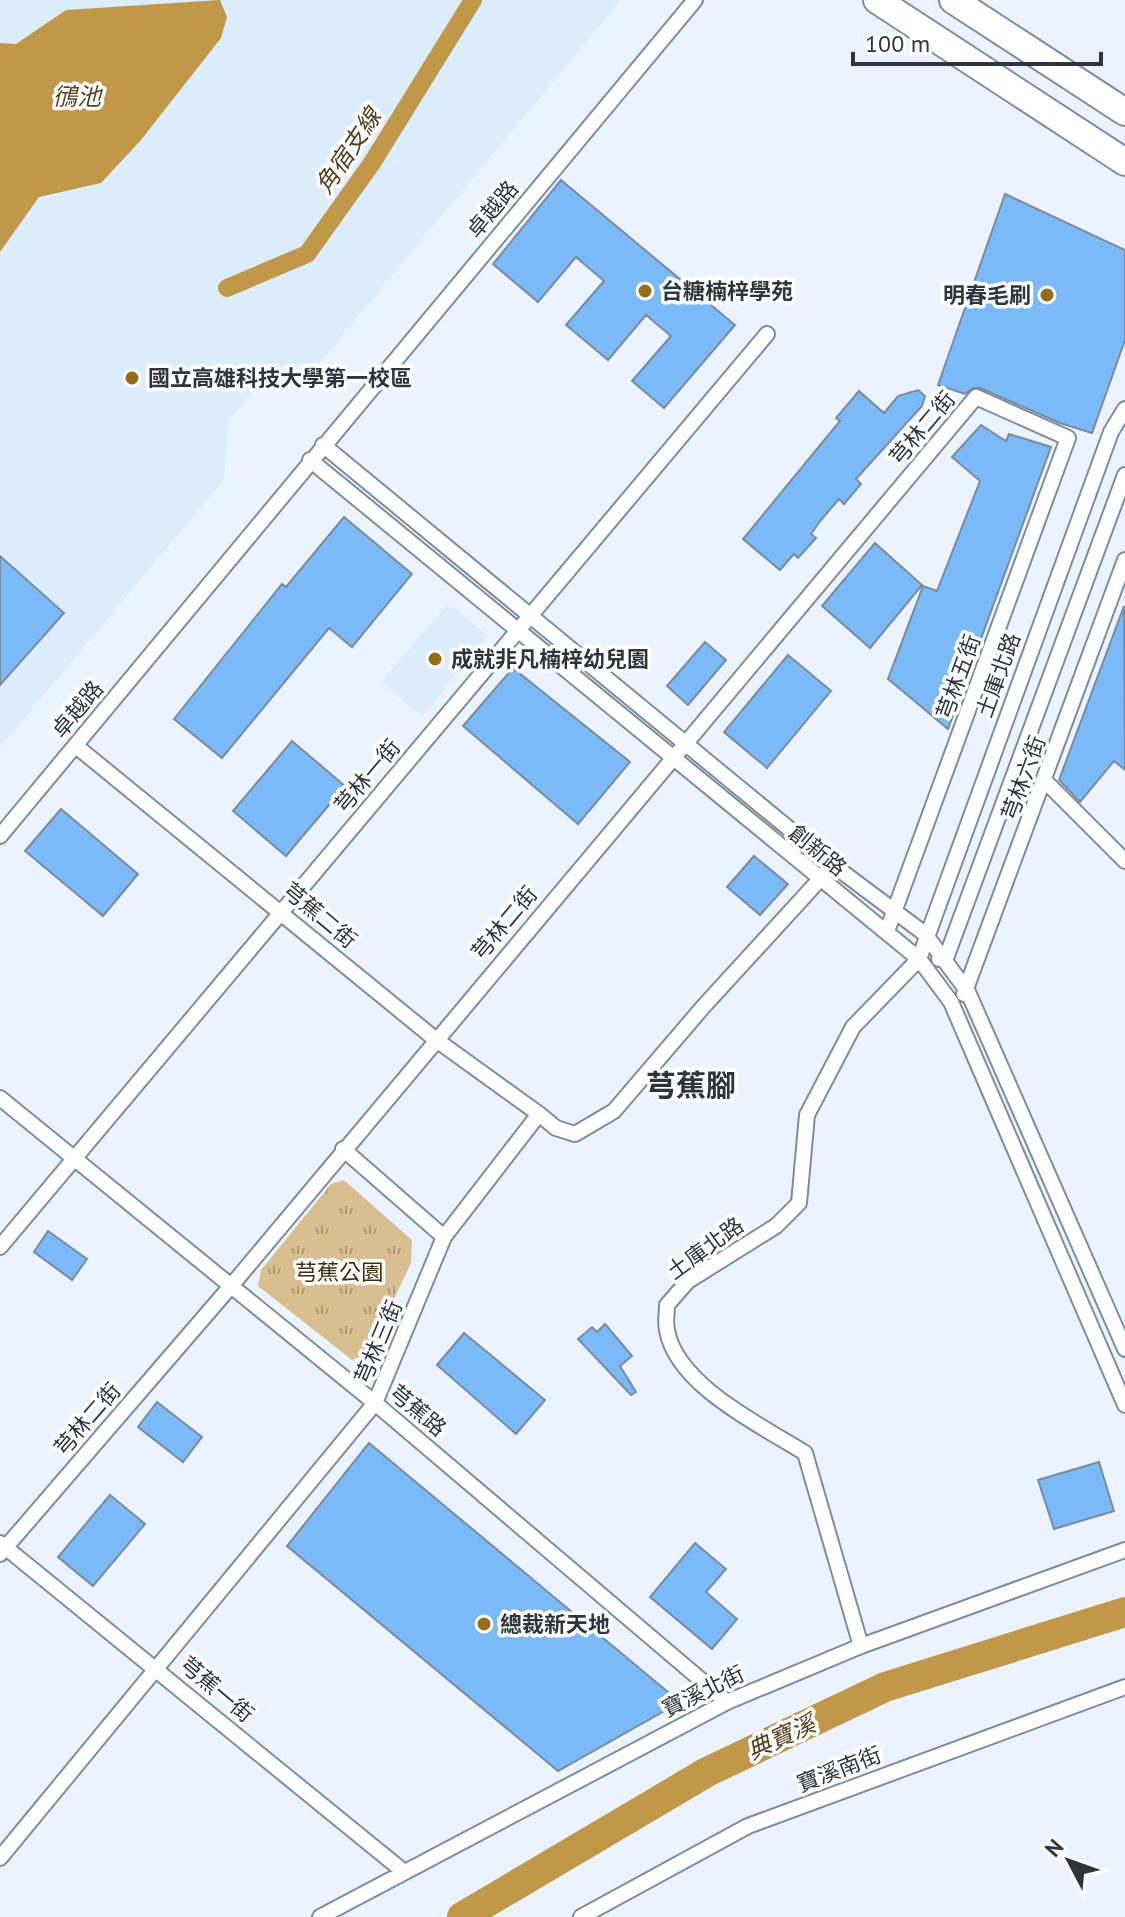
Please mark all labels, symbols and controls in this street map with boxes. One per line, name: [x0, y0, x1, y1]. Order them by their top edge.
scale bar: [853, 16, 1101, 66]
text: 100 m: [865, 28, 930, 59]
water label: 鴴池: [53, 81, 104, 112]
water label: 角宿支線: [308, 100, 389, 199]
street label: 卓越路: [460, 175, 524, 243]
place label: 台糖楠梓學苑: [661, 277, 793, 305]
place label: 明春毛刷: [943, 281, 1031, 309]
marker: 台糖楠梓學苑: [636, 282, 654, 300]
marker: 明春毛刷: [1038, 286, 1056, 304]
place label: 國立高雄科技大學第一校區: [148, 364, 412, 392]
marker: 國立高雄科技大學第一校區: [123, 369, 141, 387]
street label: 芎林二街: [883, 385, 961, 471]
street label: 土庫北路: [970, 629, 1026, 721]
street label: 芎林五街: [930, 631, 986, 723]
place label: 成就非凡楠梓幼兒園: [451, 645, 649, 673]
marker: 成就非凡楠梓幼兒園: [426, 650, 444, 668]
street label: 卓越路: [45, 675, 109, 743]
street label: 芎林六街: [995, 732, 1051, 824]
street label: 芎林一街: [328, 733, 406, 819]
street label: 創新路: [784, 818, 852, 882]
street label: 芎蕉二街: [277, 876, 363, 954]
street label: 芎林二街: [465, 880, 543, 966]
district label: 芎蕉腳: [646, 1065, 736, 1104]
street label: 土庫北路: [661, 1211, 749, 1285]
park label: 芎蕉公園: [295, 1258, 383, 1286]
street label: 芎林三街: [348, 1296, 408, 1388]
street label: 芎林二街: [48, 1377, 126, 1461]
street label: 芎蕉路: [384, 1378, 452, 1442]
place label: 總裁新天地: [500, 1610, 610, 1638]
marker: 總裁新天地: [475, 1615, 493, 1633]
street label: 芎蕉一街: [174, 1650, 260, 1728]
street label: 寶溪北街: [657, 1659, 749, 1723]
water label: 典寶溪: [742, 1706, 823, 1766]
street label: 寶溪南街: [793, 1740, 885, 1798]
north arrow: [1029, 1821, 1109, 1901]
text: N: [1039, 1833, 1069, 1863]

